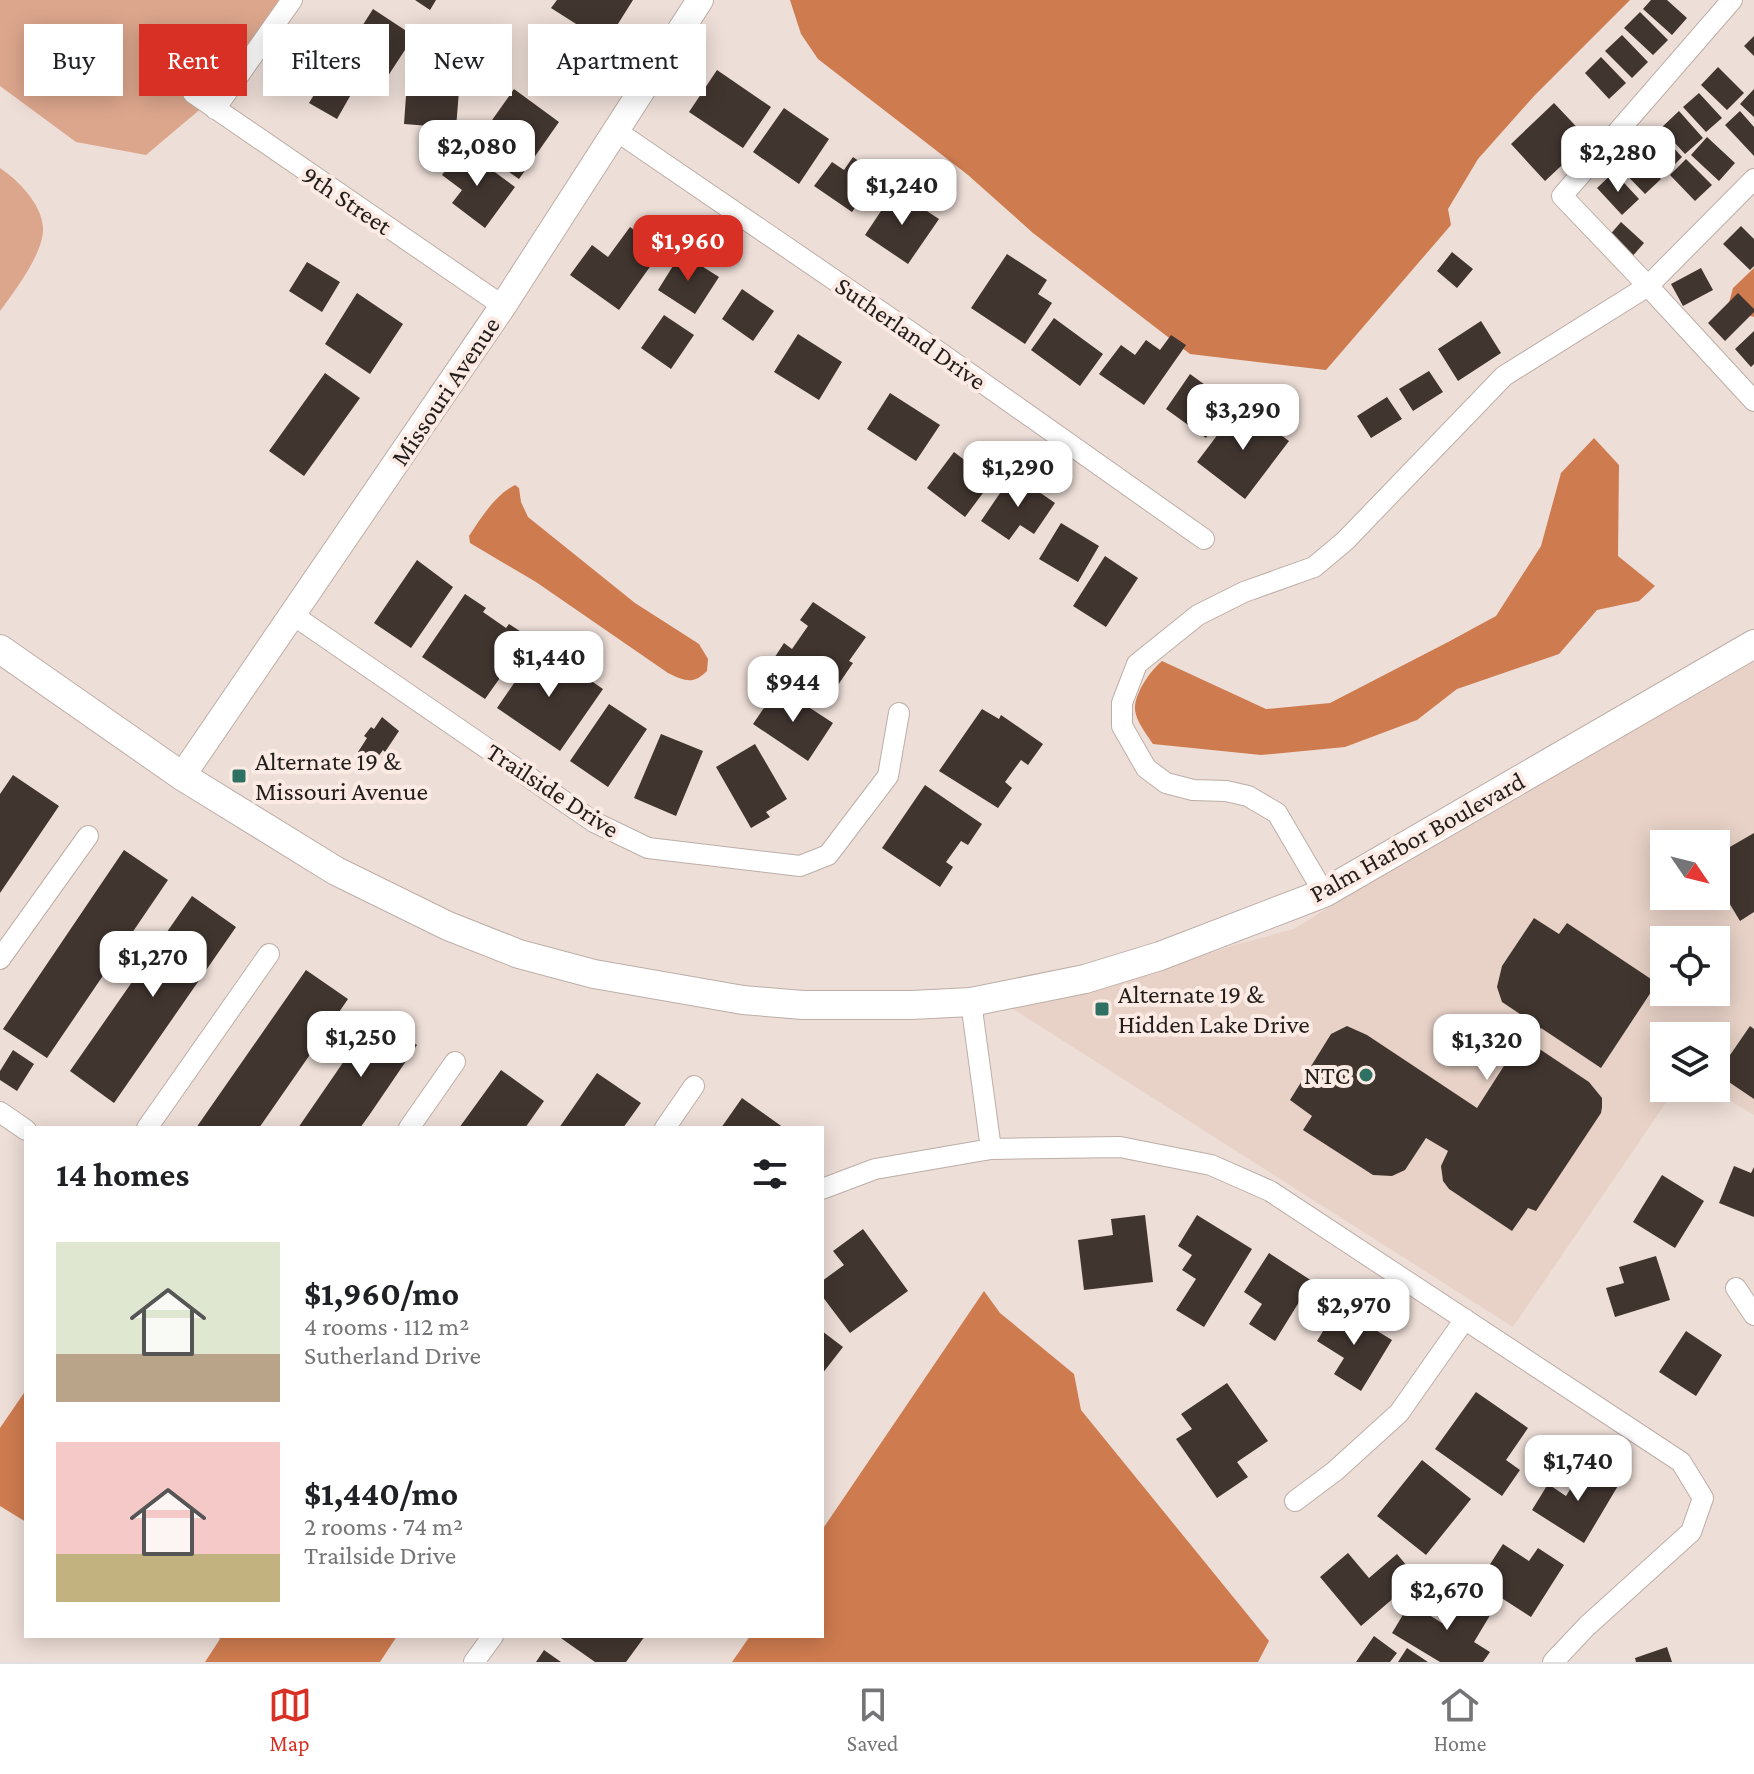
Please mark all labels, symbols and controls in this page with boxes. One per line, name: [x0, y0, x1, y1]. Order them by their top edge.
chip: Buy: [24, 24, 123, 96]
chip: Rent: [139, 24, 247, 96]
chip: Filters: [263, 24, 389, 96]
chip: New: [405, 24, 512, 96]
chip: Apartment: [528, 24, 706, 96]
pin: $2,080: [412, 120, 542, 188]
pin: $2,280: [1553, 126, 1683, 194]
text: $2,080: [437, 131, 517, 160]
text: $2,280: [1579, 137, 1657, 166]
pin: $1,240: [837, 159, 967, 227]
street label: 9th Street: [297, 160, 397, 241]
text: $1,240: [865, 170, 939, 199]
pin: $1,960: [623, 215, 753, 283]
text: $1,960: [651, 226, 725, 255]
street label: Sutherland Drive: [830, 271, 992, 396]
street label: Missouri Avenue: [385, 311, 506, 471]
pin: $3,290: [1178, 384, 1308, 452]
text: $3,290: [1205, 395, 1281, 424]
pin: $1,290: [953, 441, 1083, 509]
text: $1,290: [981, 452, 1055, 481]
pin: $1,440: [484, 631, 614, 699]
text: $1,440: [512, 642, 586, 671]
pin: $944: [746, 656, 840, 724]
text: $944: [766, 667, 820, 696]
street label: Trailside Drive: [481, 737, 624, 844]
place label: Alternate 19 & Missouri Avenue: [255, 747, 428, 806]
street label: Palm Harbor Boulevard: [1305, 766, 1530, 909]
marker: Alternate 19 & Missouri Avenue: [230, 767, 248, 785]
north arrow: [1650, 830, 1730, 910]
map controls: [1650, 830, 1730, 1102]
button: locate: [1650, 926, 1730, 1006]
pin: $1,270: [88, 931, 218, 999]
text: $1,270: [118, 942, 188, 971]
place label: Alternate 19 & Hidden Lake Drive: [1118, 980, 1310, 1039]
marker: Alternate 19 & Hidden Lake Drive: [1093, 1000, 1111, 1018]
pin: $1,250: [296, 1011, 426, 1079]
pin: $1,320: [1422, 1014, 1552, 1082]
text: $1,250: [325, 1022, 397, 1051]
button: layers: [1650, 1022, 1730, 1102]
text: $1,320: [1451, 1025, 1523, 1054]
place label: NTC: [1304, 1061, 1350, 1090]
marker: NTC: [1357, 1066, 1375, 1084]
icon: filters: [748, 1152, 792, 1196]
text: 14 homes: [56, 1156, 189, 1193]
icon: home: [120, 1274, 216, 1370]
text: $1,960/mo: [304, 1275, 459, 1312]
pin: $2,970: [1289, 1279, 1419, 1347]
text: $2,970: [1316, 1290, 1392, 1319]
text: 4 rooms · 112 m²: [304, 1312, 469, 1341]
text: Sutherland Drive: [304, 1341, 481, 1370]
pin: $1,740: [1513, 1435, 1643, 1503]
text: $1,740: [1543, 1446, 1613, 1475]
icon: home: [120, 1474, 216, 1570]
text: $1,440/mo: [304, 1475, 458, 1512]
text: 2 rooms · 74 m²: [304, 1512, 463, 1541]
text: Trailside Drive: [304, 1541, 456, 1570]
pin: $2,670: [1382, 1564, 1512, 1632]
text: $2,670: [1410, 1575, 1484, 1604]
tab: Map: [268, 1683, 312, 1756]
tab: Saved: [847, 1683, 898, 1756]
tab: Home: [1434, 1683, 1486, 1756]

